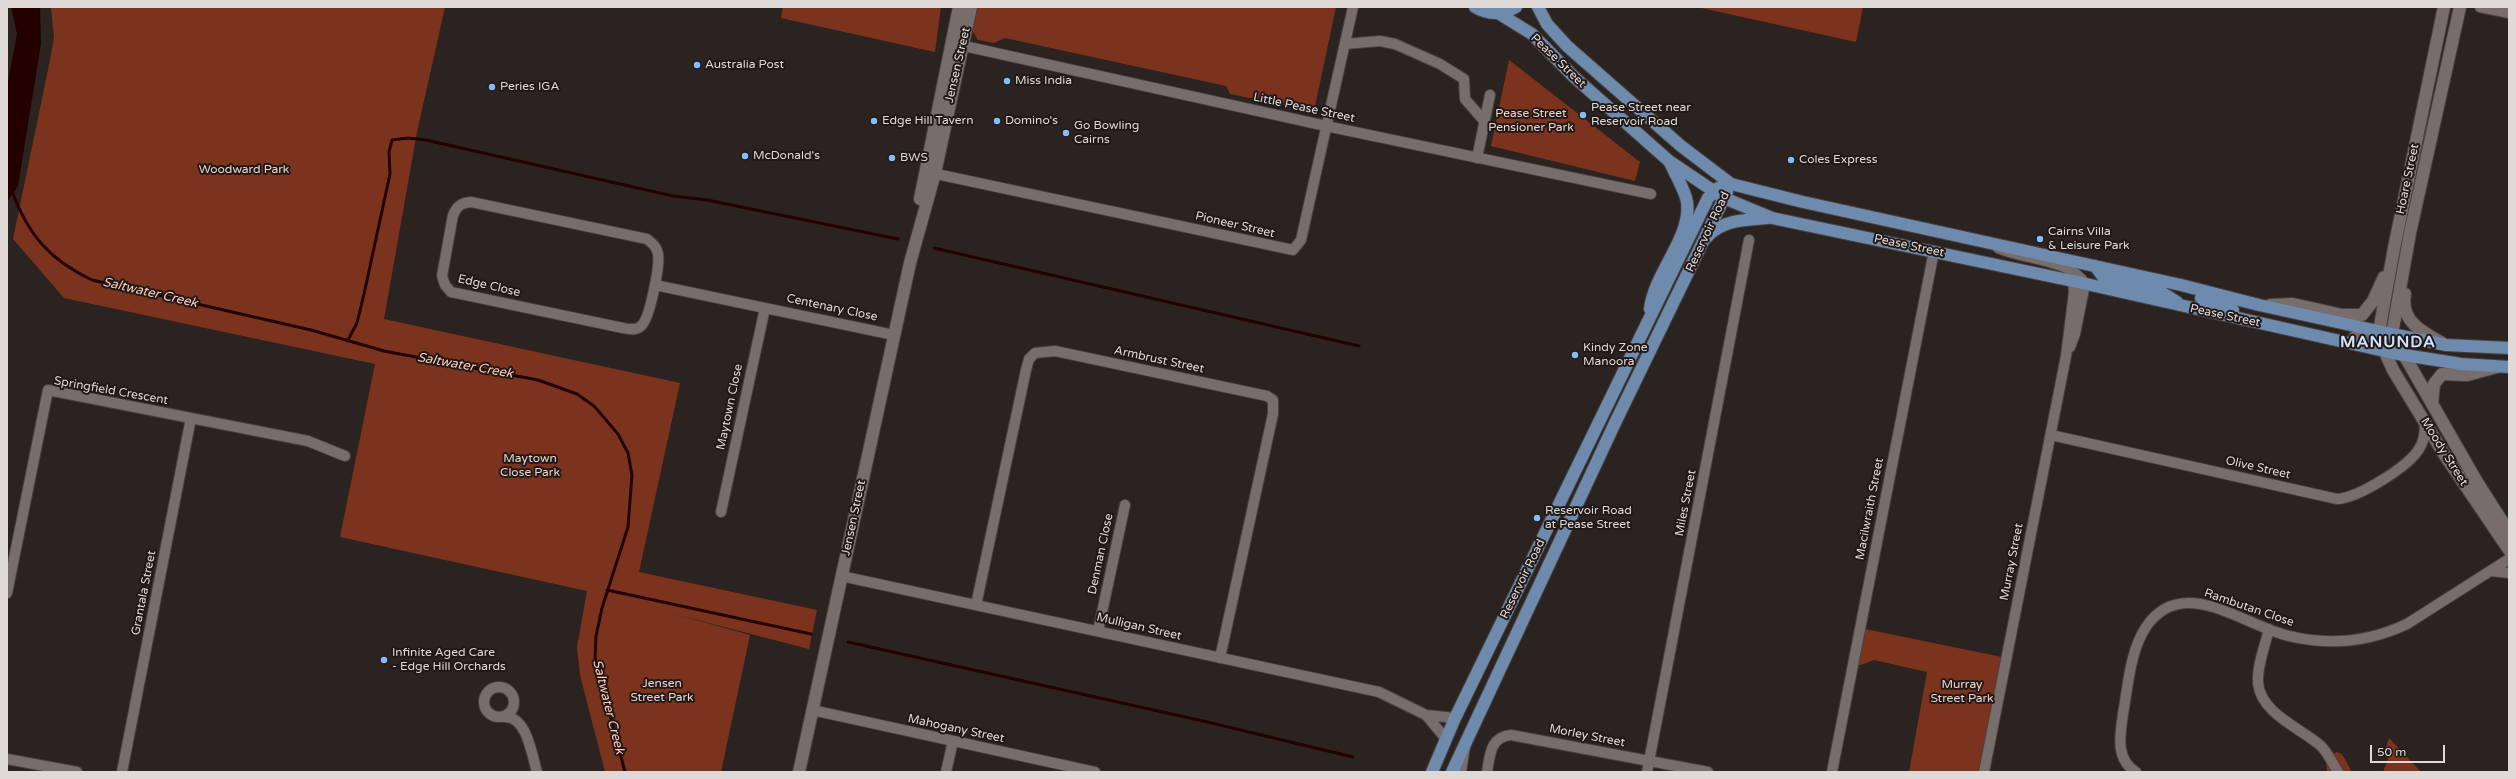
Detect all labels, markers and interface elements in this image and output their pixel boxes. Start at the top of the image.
street label: Jensen Street [942,26,974,104]
street label: Pease Street [1527,31,1589,91]
place label: Australia Post [705,58,784,72]
marker: Australia Post [692,60,702,70]
place label: Miss India [1015,74,1072,88]
marker: Miss India [1002,76,1012,86]
place label: Peries IGA [500,80,559,94]
marker: Peries IGA [487,82,497,92]
street label: Little Pease Street [1252,90,1356,126]
place label: Pease Street near Reservoir Road [1591,101,1691,129]
park label: Pease Street Pensioner Park [1488,107,1574,135]
marker: Pease Street near Reservoir Road [1578,110,1588,120]
place label: Edge Hill Tavern [882,114,974,128]
place label: Domino's [1005,114,1058,128]
marker: Edge Hill Tavern [869,116,879,126]
marker: Domino's [992,116,1002,126]
place label: Go Bowling Cairns [1074,119,1139,147]
marker: Go Bowling Cairns [1061,128,1071,138]
street label: Hoare Street [2394,143,2422,215]
place label: McDonald's [753,149,820,163]
marker: McDonald's [740,151,750,161]
place label: BWS [900,151,928,165]
marker: BWS [887,153,897,163]
place label: Coles Express [1799,153,1878,167]
marker: Coles Express [1786,155,1796,165]
park label: Woodward Park [199,163,289,177]
street label: Reservoir Road [1683,190,1733,274]
street label: Pioneer Street [1194,209,1276,241]
place label: Cairns Villa & Leisure Park [2048,225,2130,253]
street label: Pease Street [1873,232,1945,260]
marker: Cairns Villa & Leisure Park [2035,234,2045,244]
street label: Edge Close [456,272,522,300]
water label: Saltwater Creek [101,274,199,312]
street label: Centenary Close [785,291,879,325]
street label: Pease Street [2189,302,2261,330]
district label: MANUNDA [2340,333,2436,353]
place label: Kindy Zone Manoora [1583,341,1648,369]
street label: Armbrust Street [1113,343,1205,377]
water label: Saltwater Creek [416,350,514,382]
marker: Kindy Zone Manoora [1570,350,1580,360]
street label: Maytown Close [714,363,746,451]
street label: Springfield Crescent [53,374,169,408]
street label: Moody Street [2417,415,2471,489]
park label: Maytown Close Park [500,452,560,480]
street label: Olive Street [2224,454,2292,482]
street label: Macilwraith Street [1853,457,1887,561]
street label: Miles Street [1673,469,1699,537]
street label: Jensen Street [839,479,869,557]
place label: Reservoir Road at Pease Street [1545,504,1632,532]
street label: Denman Close [1085,512,1117,596]
marker: Reservoir Road at Pease Street [1532,513,1542,523]
street label: Murray Street [1997,522,2027,602]
street label: Reservoir Road [1497,537,1549,621]
street label: Grantala Street [129,549,159,637]
street label: Rambutan Close [2202,586,2296,630]
street label: Mulligan Street [1095,610,1183,644]
place label: Infinite Aged Care - Edge Hill Orchards [392,646,506,674]
marker: Infinite Aged Care - Edge Hill Orchards [379,655,389,665]
water label: Saltwater Creek [589,658,627,756]
park label: Jensen Street Park [630,677,694,705]
park label: Murray Street Park [1930,678,1994,706]
street label: Mahogany Street [906,712,1006,746]
street label: Morley Street [1548,722,1626,750]
scale bar [2372,737,2447,763]
text: 50 m [2377,745,2406,759]

